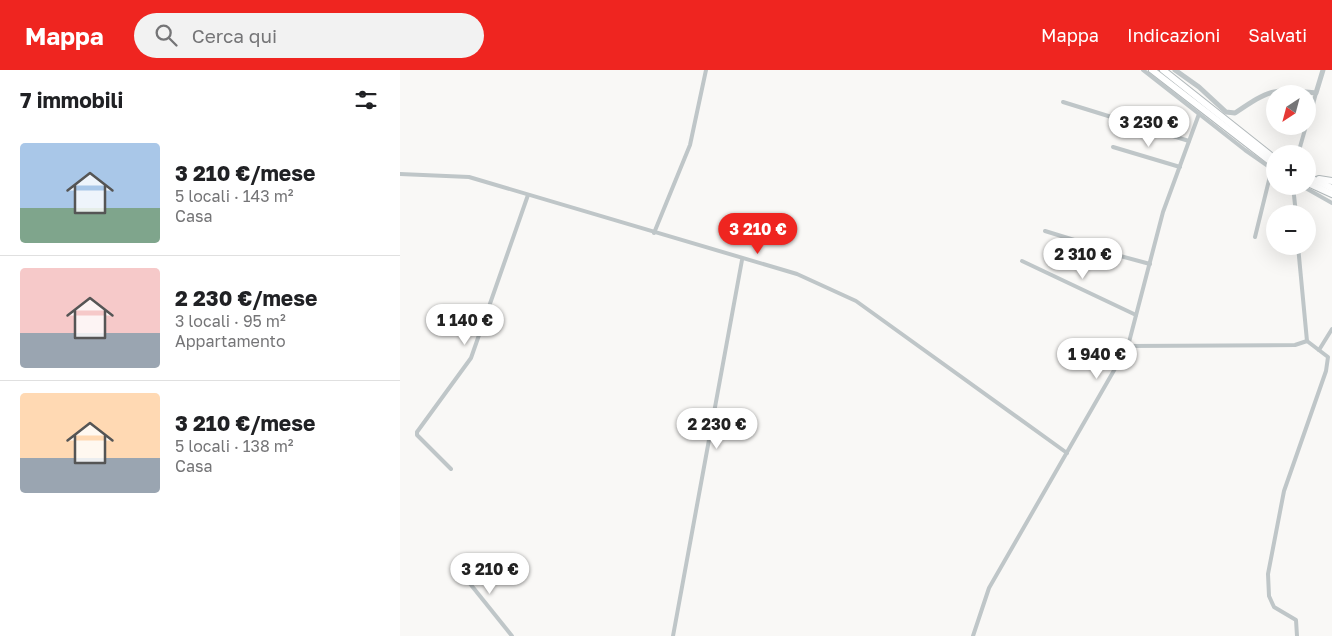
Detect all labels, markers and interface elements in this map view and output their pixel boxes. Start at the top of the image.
search box [134,13,484,58]
text: Mappa [25,21,104,50]
icon: search [152,21,180,49]
text: Cerca qui [192,24,277,47]
text: Mappa [1041,24,1099,46]
text: Indicazioni [1127,24,1220,46]
text: Salvati [1248,24,1307,46]
north arrow [1266,85,1316,135]
map controls [1266,85,1316,255]
icon: filters [352,86,380,114]
text: 7 immobili [20,87,123,113]
pin: 3 230 € [1103,106,1195,148]
text: 3 230 € [1120,112,1178,132]
button: + [1266,145,1316,195]
text: 3 210 €/mese [175,160,315,186]
icon: home [60,163,120,223]
text: 5 locali · 143 m² [175,186,294,206]
button: − [1266,205,1316,255]
text: Casa [175,206,212,226]
pin: 3 210 € [712,212,804,255]
text: 3 210 € [729,219,787,239]
pin: 2 310 € [1037,238,1129,280]
text: 2 310 € [1054,244,1112,264]
text: 2 230 €/mese [175,285,317,311]
icon: home [60,288,120,348]
pin: 1 140 € [419,304,511,346]
text: 1 140 € [437,310,493,330]
text: 3 locali · 95 m² [175,311,286,331]
text: Appartamento [175,331,286,351]
pin: 1 940 € [1051,338,1143,380]
text: 1 940 € [1068,344,1126,364]
pin: 2 230 € [671,408,763,450]
text: 3 210 €/mese [175,410,315,436]
icon: home [60,413,120,473]
text: 2 230 € [688,414,746,434]
text: 5 locali · 138 m² [175,436,294,456]
text: Casa [175,456,212,476]
pin: 3 210 € [444,552,536,595]
text: 3 210 € [461,559,519,579]

